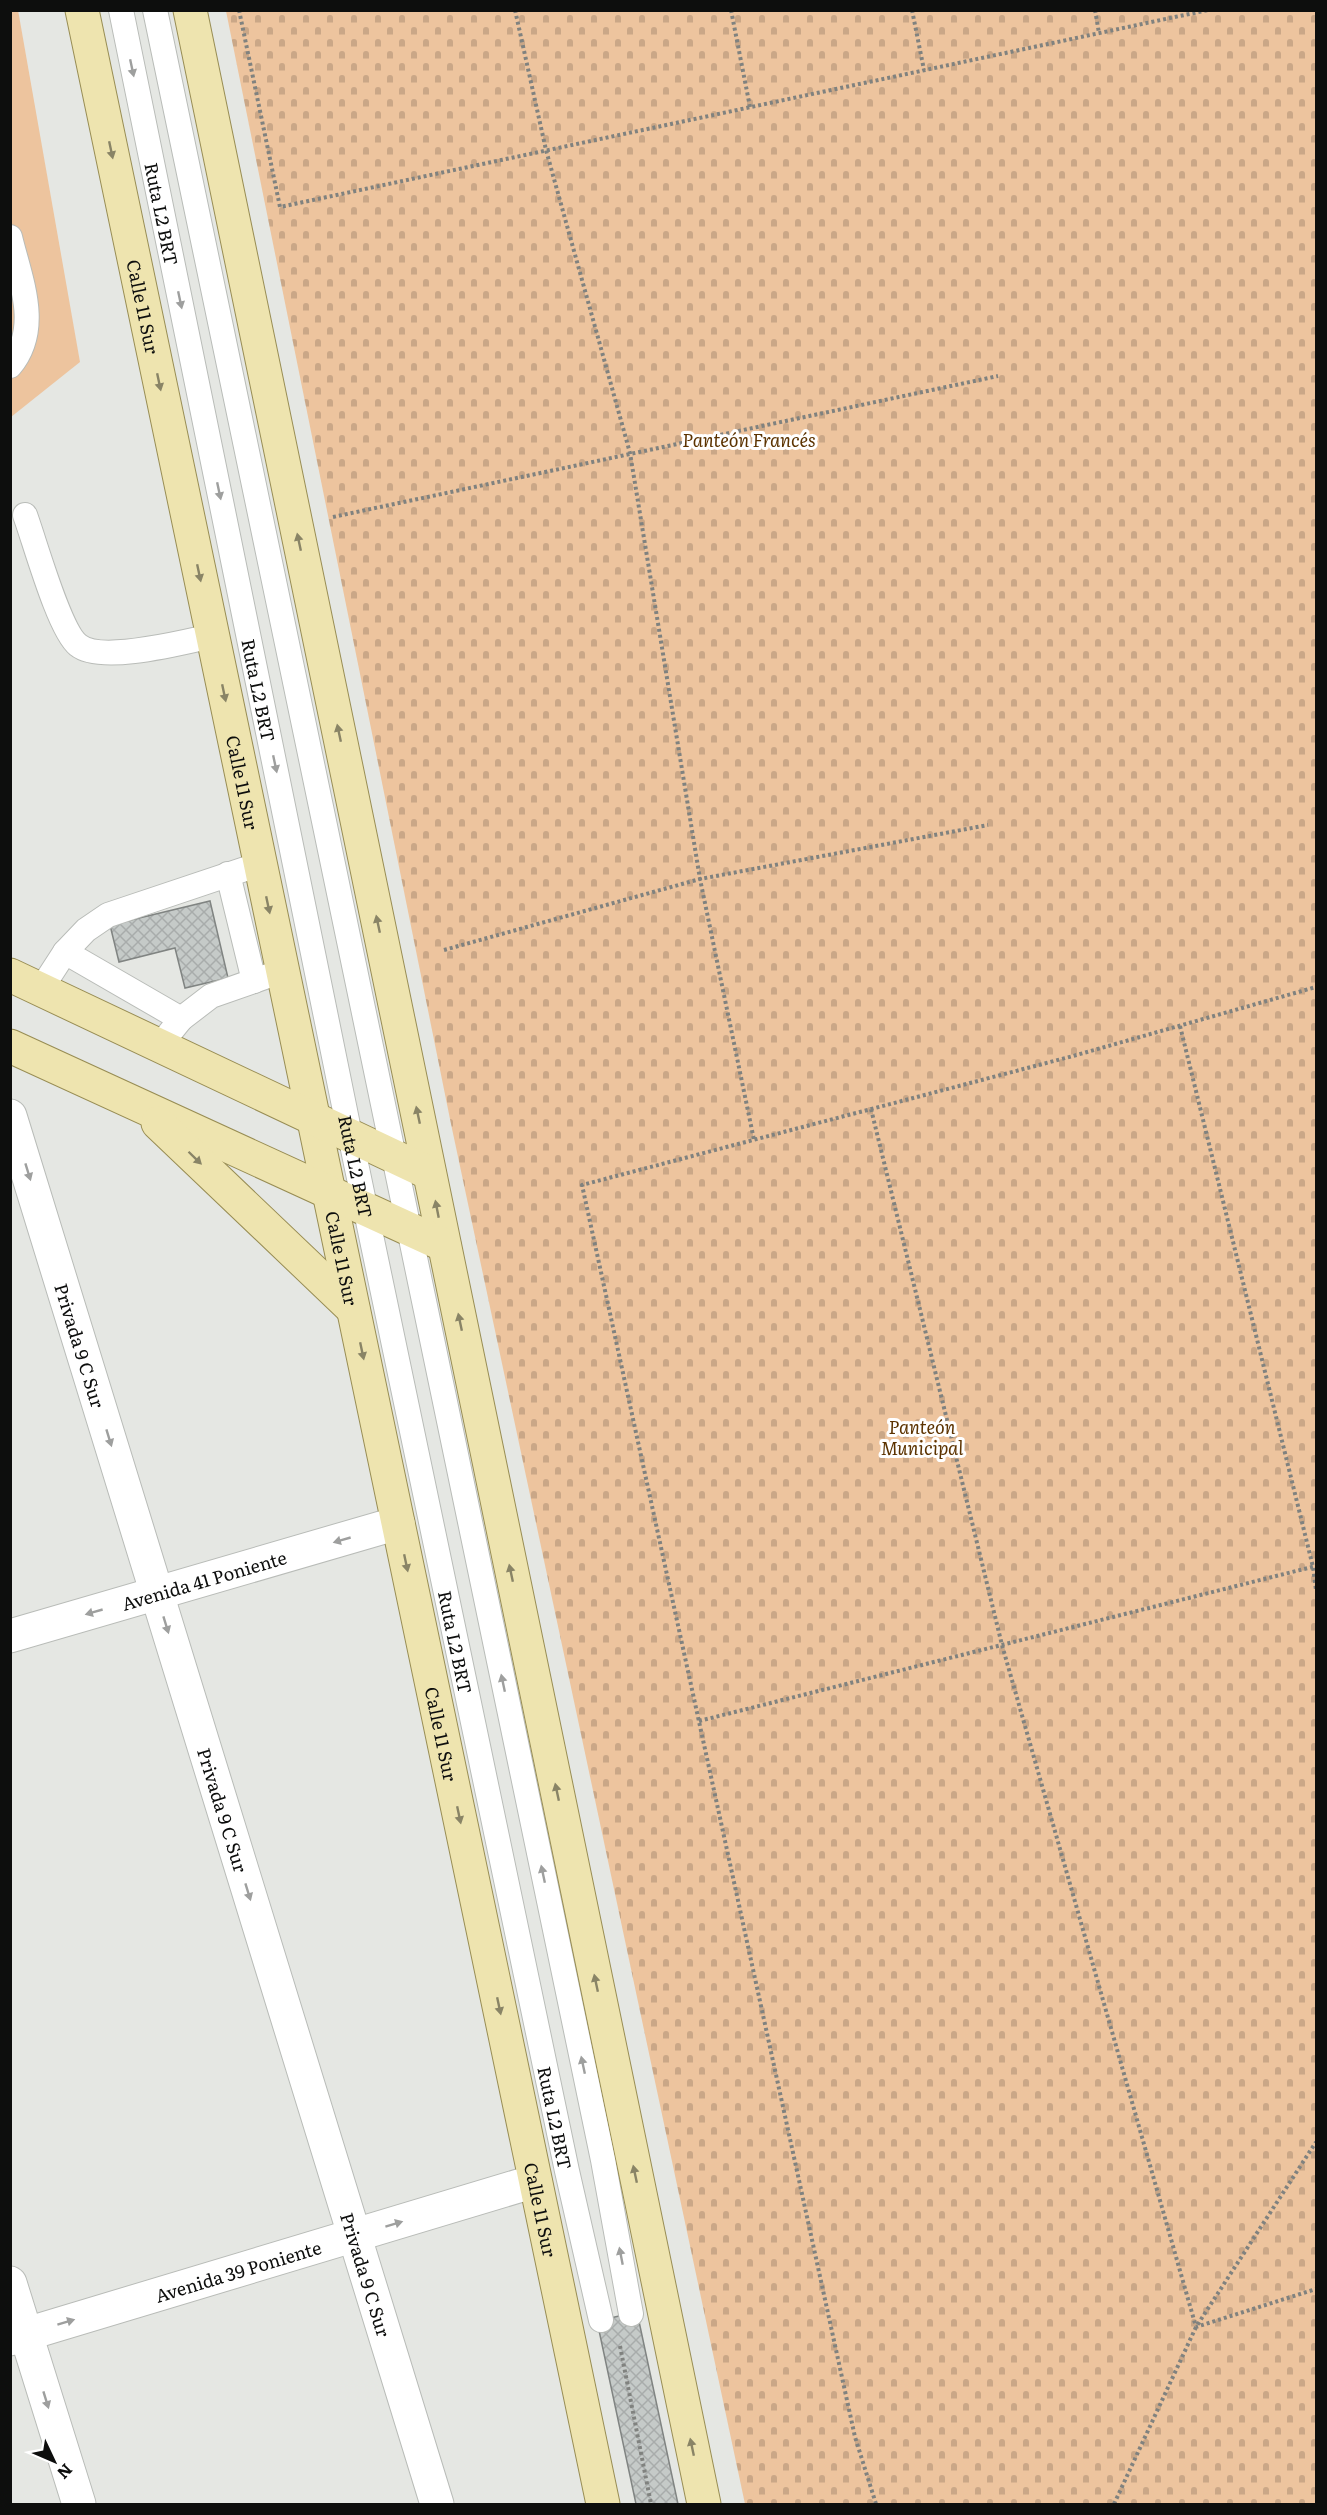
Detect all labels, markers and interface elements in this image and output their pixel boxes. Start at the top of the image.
one-way arrow [128,59,137,78]
one-way arrow [107,141,116,160]
street label: Ruta L2 BRT [139,160,186,268]
street label: Calle 11 Sur [121,257,167,357]
one-way arrow [176,291,185,310]
one-way arrow [155,373,164,392]
park label: Panteón Francés [682,426,816,453]
one-way arrow [215,482,224,501]
one-way arrow [294,533,303,552]
one-way arrow [195,564,204,583]
street label: Ruta L2 BRT [236,636,283,744]
one-way arrow [220,684,229,703]
one-way arrow [334,724,343,743]
street label: Calle 11 Sur [220,733,266,832]
one-way arrow [270,755,280,774]
one-way arrow [264,896,273,915]
one-way arrow [373,915,382,934]
one-way arrow [412,1106,422,1125]
street label: Ruta L2 BRT [333,1112,380,1220]
one-way arrow [187,1151,202,1164]
one-way arrow [24,1163,33,1181]
one-way arrow [432,1199,441,1218]
street label: Calle 11 Sur [320,1208,366,1308]
street label: Privada 9 C Sur [49,1280,113,1411]
one-way arrow [455,1313,464,1332]
one-way arrow [358,1342,367,1361]
park label: Panteón Municipal [881,1413,964,1461]
one-way arrow [105,1429,114,1447]
one-way arrow [333,1536,351,1545]
street label: Avenida 41 Poniente [118,1543,290,1616]
one-way arrow [402,1554,411,1573]
one-way arrow [506,1564,516,1582]
street label: Ruta L2 BRT [432,1588,480,1696]
one-way arrow [85,1608,103,1617]
one-way arrow [162,1616,171,1634]
one-way arrow [498,1673,507,1692]
street label: Calle 11 Sur [419,1684,465,1784]
street label: Privada 9 C Sur [192,1744,255,1876]
one-way arrow [552,1782,561,1801]
one-way arrow [455,1806,464,1825]
one-way arrow [538,1864,547,1883]
one-way arrow [244,1883,253,1901]
one-way arrow [591,1973,600,1992]
one-way arrow [495,1997,504,2016]
one-way arrow [578,2055,587,2074]
street label: Ruta L2 BRT [532,2064,580,2172]
street label: Calle 11 Sur [518,2160,565,2260]
one-way arrow [630,2165,640,2183]
street label: Privada 9 C Sur [335,2209,398,2340]
one-way arrow [385,2219,403,2228]
street label: Avenida 39 Poniente [152,2233,324,2308]
one-way arrow [616,2246,625,2265]
one-way arrow [58,2317,76,2326]
one-way arrow [42,2391,51,2409]
north arrow [24,2431,84,2491]
one-way arrow [687,2437,696,2456]
text: N [52,2459,79,2485]

